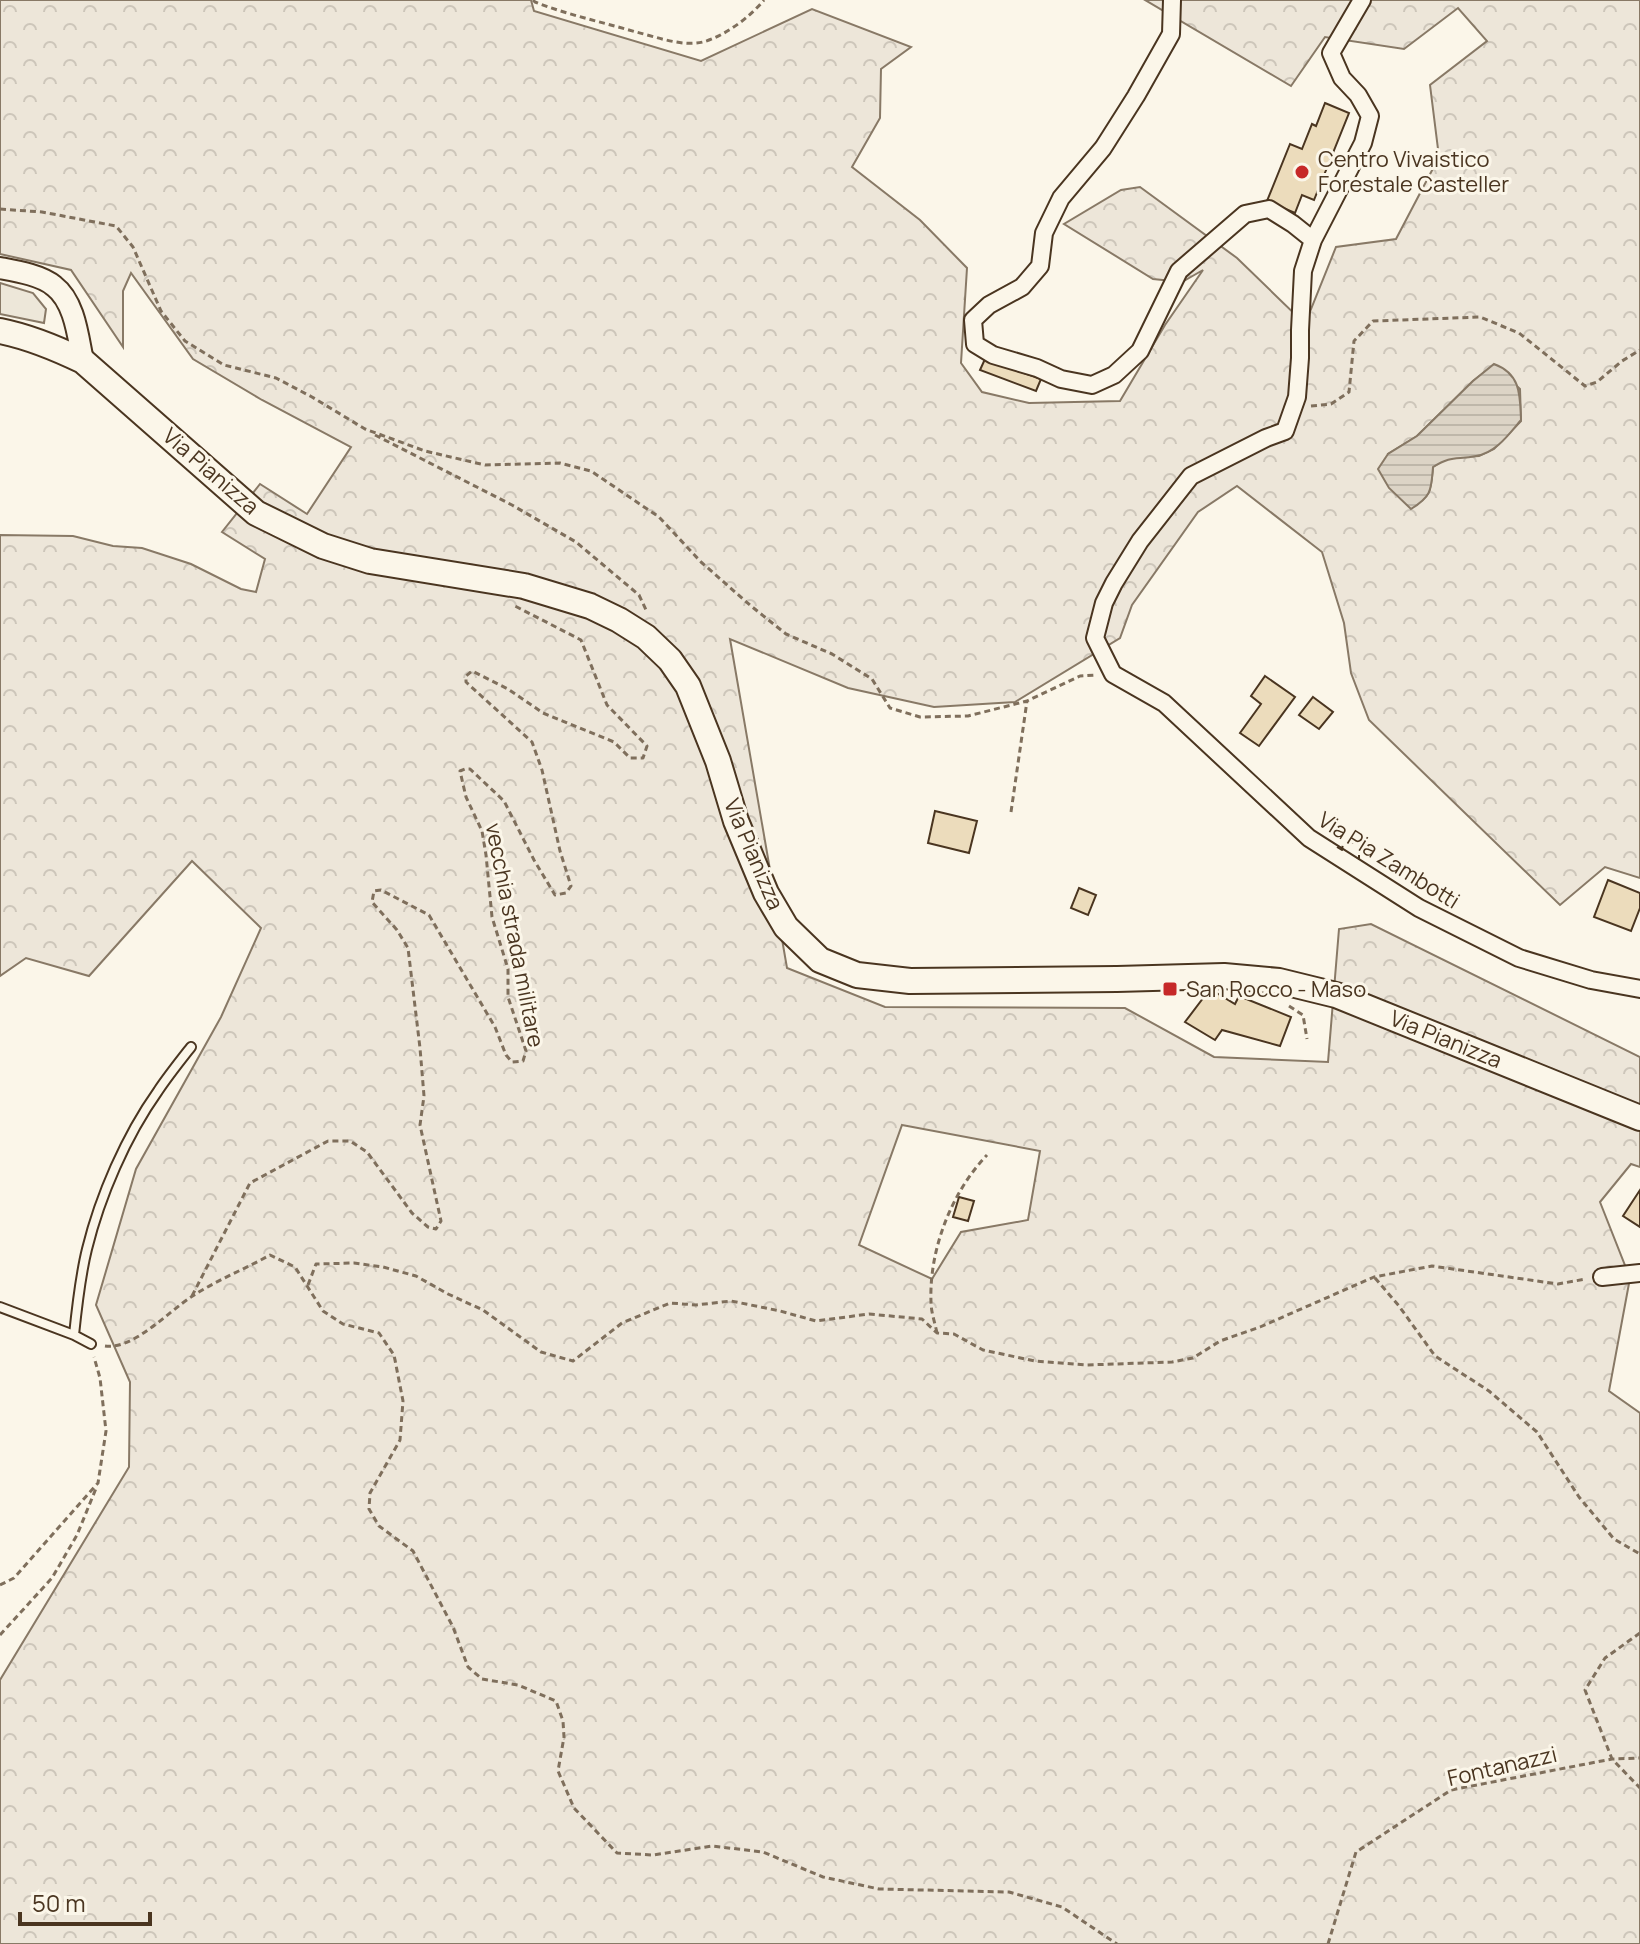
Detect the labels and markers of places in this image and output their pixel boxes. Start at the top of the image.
place label: Centro Vivaistico Forestale Casteller [1318,144,1509,199]
marker: Centro Vivaistico Forestale Casteller [1293,163,1311,181]
place label: San Rocco - Maso [1186,974,1366,1004]
marker: San Rocco - Maso [1161,980,1179,998]

